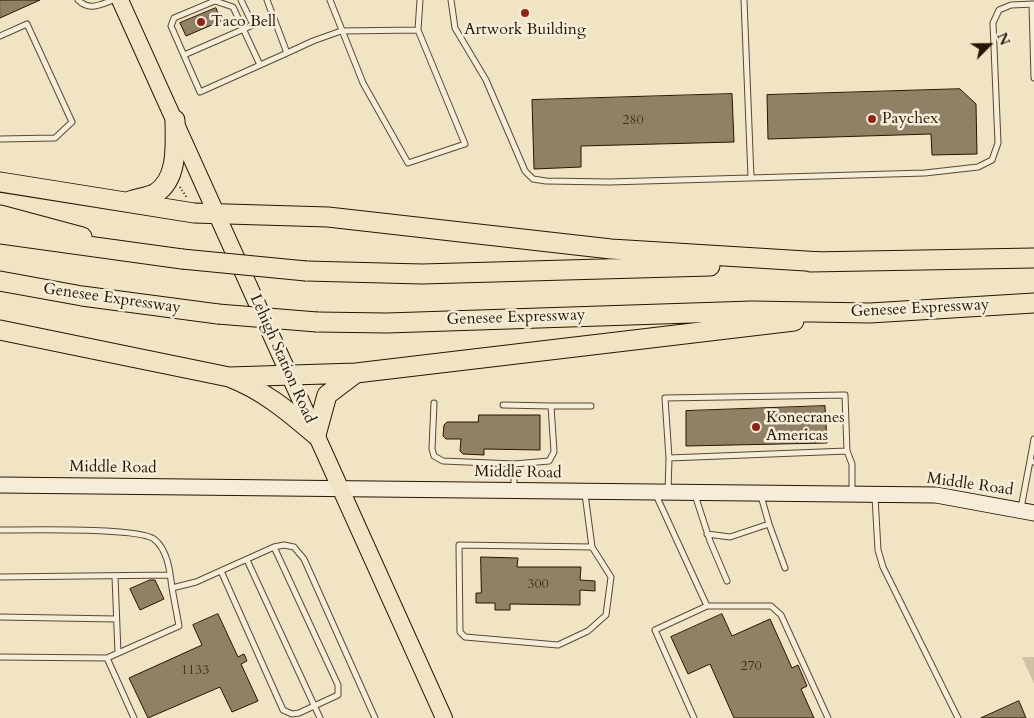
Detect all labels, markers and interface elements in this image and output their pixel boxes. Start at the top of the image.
marker: Artwork Building [519,7,531,19]
place label: Taco Bell [211,12,276,32]
marker: Taco Bell [195,16,207,28]
place label: Artwork Building [464,20,586,40]
north arrow [964,20,1014,70]
text: N [992,30,1014,48]
place label: Paychex [882,109,938,129]
house number: 280 [622,113,644,129]
marker: Paychex [866,113,878,125]
street label: Genesee Expressway [42,280,182,318]
street label: Lehigh Station Road [245,292,319,426]
street label: Genesee Expressway [850,296,990,322]
street label: Genesee Expressway [446,306,586,330]
place label: Konecranes Americas [766,408,845,446]
marker: Konecranes Americas [750,421,762,433]
street label: Middle Road [69,458,157,478]
street label: Middle Road [474,463,562,483]
street label: Middle Road [925,469,1015,501]
house number: 300 [527,577,549,593]
house number: 270 [740,659,762,675]
house number: 1133 [181,663,209,679]

